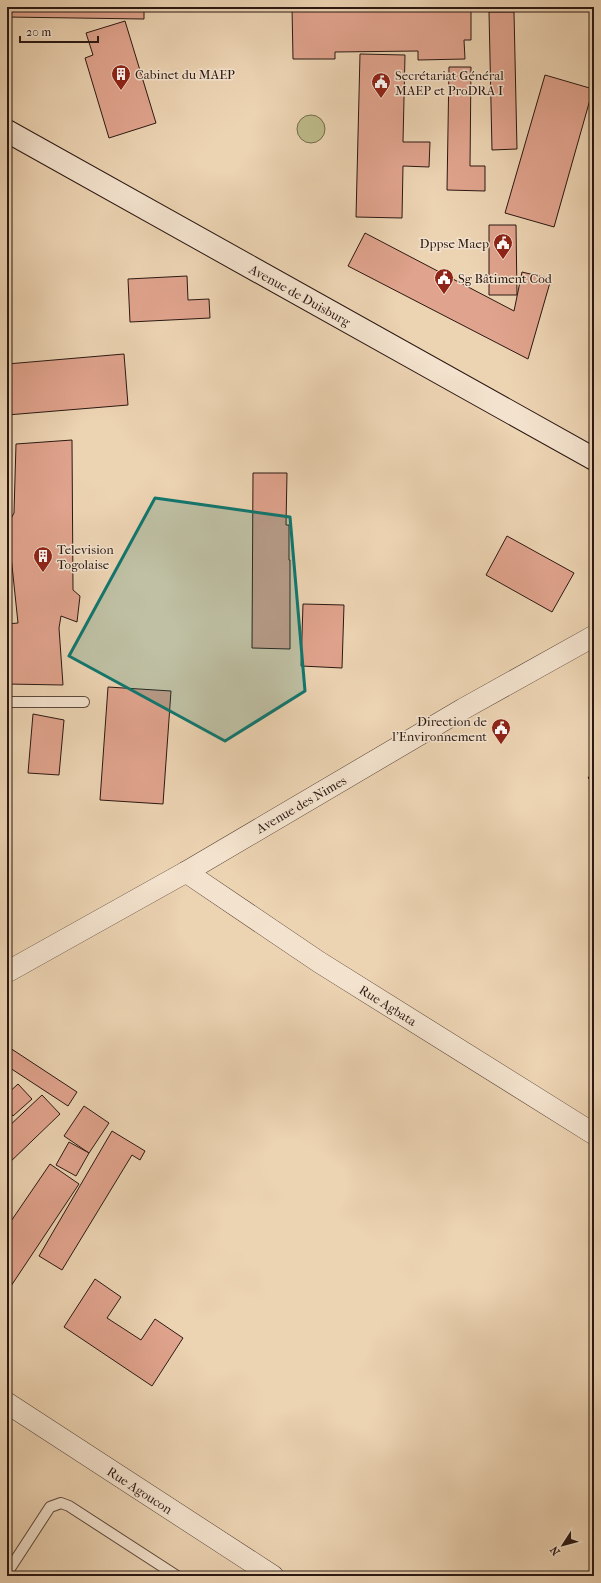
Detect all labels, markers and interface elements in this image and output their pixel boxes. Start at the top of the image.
scale bar [20,18,98,44]
text: 20 m [26,25,51,39]
building icon: Cabinet du MAEP [110,63,132,91]
place label: Cabinet du MAEP [135,67,235,82]
place label: Secrétariat Général MAEP et ProDRA I [395,68,504,98]
public building icon: Secrétariat Général MAEP et ProDRA I [370,71,392,99]
public building icon: Dppse Maep [492,232,514,260]
place label: Dppse Maep [419,236,489,251]
street label: Avenue de Duisburg [246,261,354,330]
public building icon: Sg Bâtiment Cod [433,267,455,295]
place label: Sg Bâtiment Cod [458,271,553,286]
place label: Television Togolaise [57,542,114,572]
building icon: Television Togolaise [32,545,54,573]
place label: Direction de l'Environnement [391,714,488,744]
public building icon: Direction de l'Environnement [490,717,512,745]
street label: Avenue des Nimes [253,772,349,837]
street label: Rue Agbata [356,982,420,1029]
street label: Rue Agoucon [104,1464,175,1517]
north arrow [543,1525,583,1565]
text: N [547,1543,563,1558]

